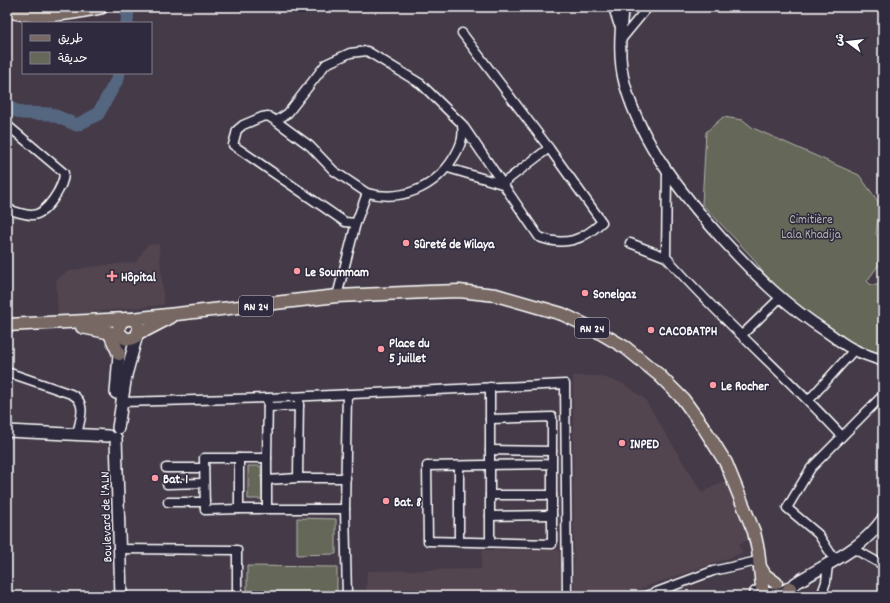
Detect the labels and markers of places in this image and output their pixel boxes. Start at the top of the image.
place label: Sûreté de Wilaya [414,236,495,255]
marker: Sûreté de Wilaya [401,238,411,248]
place label: Le Soummam [305,264,369,283]
marker: Le Soummam [292,266,302,276]
place label: Hôpital [121,269,157,288]
marker: Hôpital [106,270,118,282]
place label: Sonelgaz [593,286,637,305]
marker: Sonelgaz [580,288,590,298]
place label: CACOBATPH [659,323,718,342]
marker: CACOBATPH [646,325,656,335]
place label: Place du 5 juillet [389,335,430,369]
marker: Place du 5 juillet [376,344,386,354]
place label: Le Rocher [721,378,770,397]
marker: Le Rocher [708,380,718,390]
place label: INPED [630,436,659,455]
marker: INPED [617,438,627,448]
place label: Bat. 1 [163,471,188,490]
marker: Bat. 1 [150,473,160,483]
place label: Bat. 8 [394,494,421,513]
marker: Bat. 8 [381,496,391,506]

